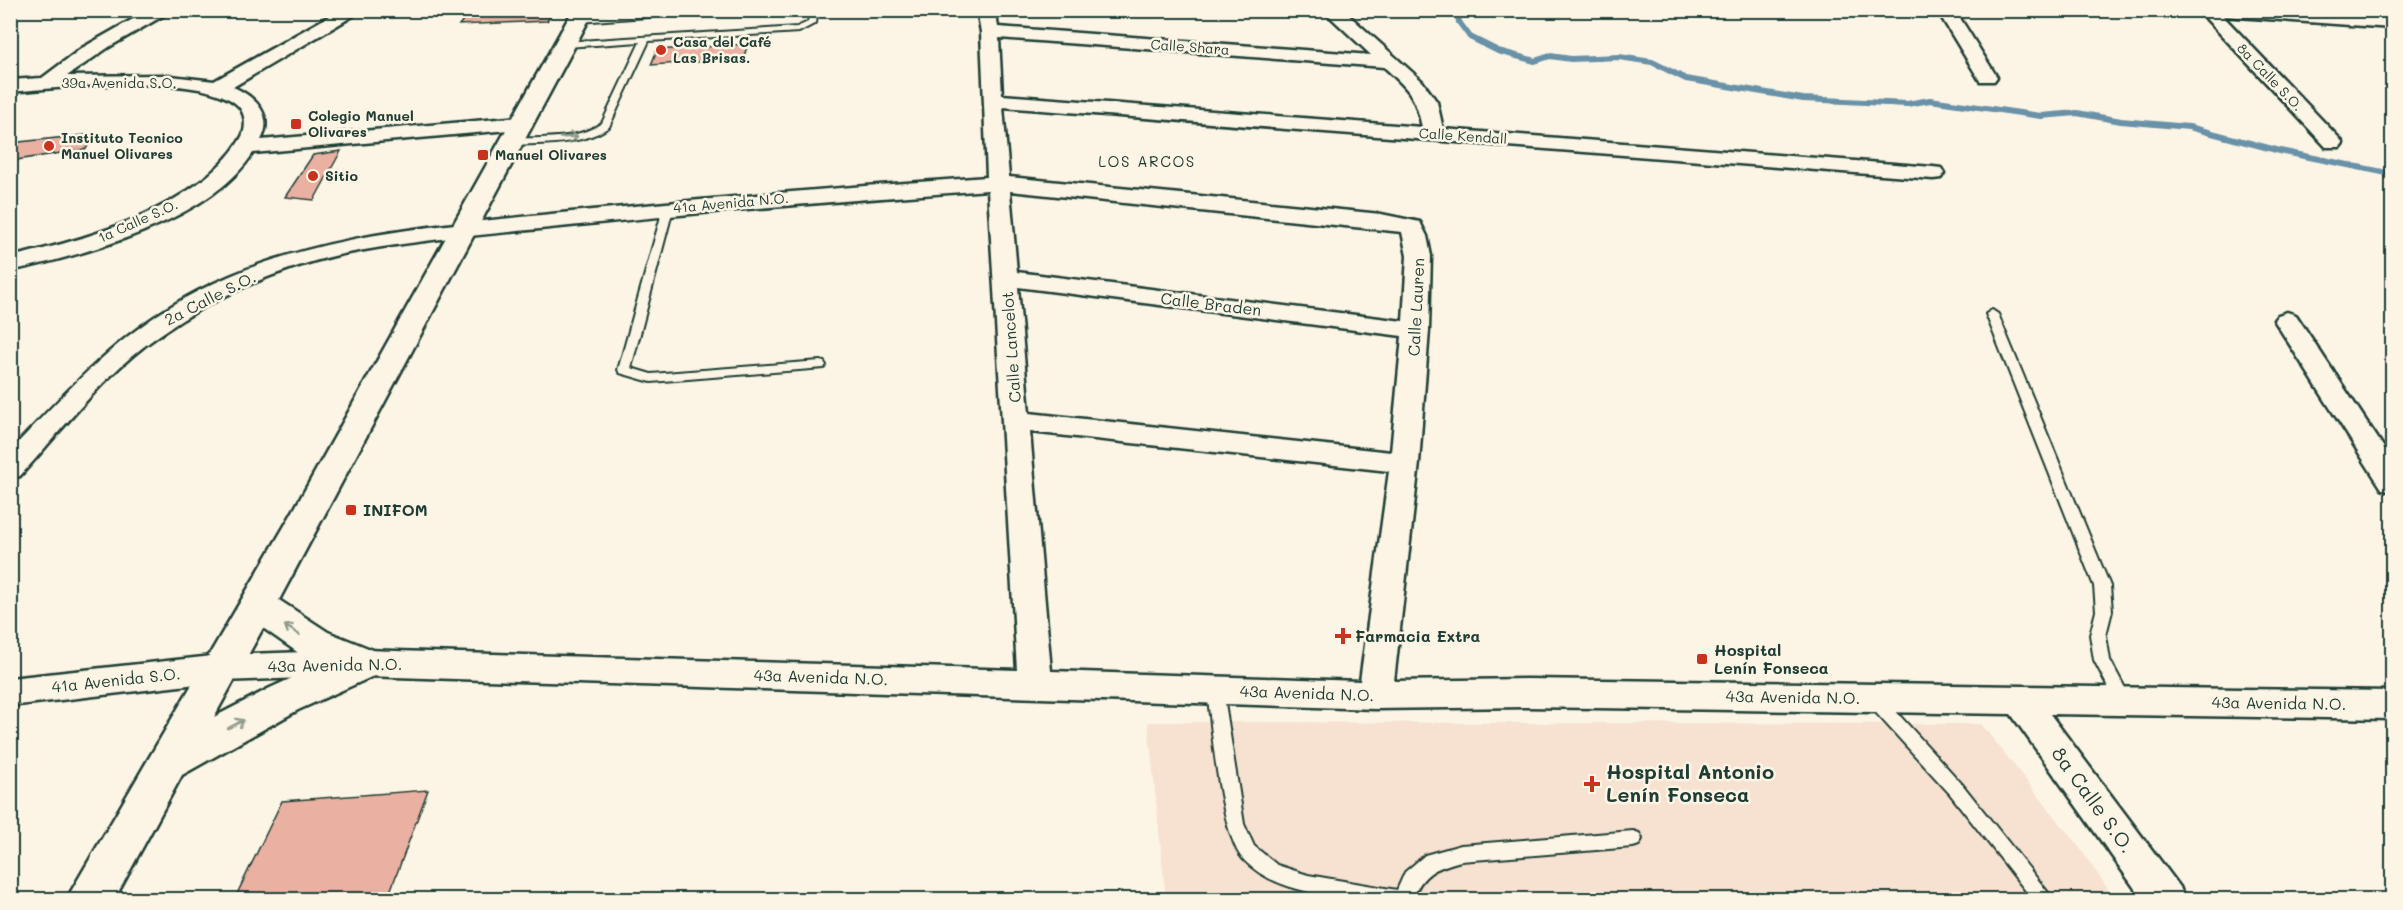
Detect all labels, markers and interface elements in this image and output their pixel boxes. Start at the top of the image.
place label: Casa del Café Las Brisas. [673,32,771,67]
street label: Calle Shara [1150,34,1230,59]
street label: 8a Calle S.O. [2233,38,2308,115]
marker: Casa del Café Las Brisas. [654,43,668,57]
street label: 39a Avenida S.O. [61,73,177,92]
place label: Colegio Manuel Olivares [308,106,414,141]
marker: Colegio Manuel Olivares [289,117,303,131]
street label: Calle Kendall [1418,123,1508,148]
place label: Instituto Tecnico Manuel Olivares [61,128,183,163]
one-way arrow [559,131,579,142]
marker: Instituto Tecnico Manuel Olivares [42,139,56,153]
place label: Manuel Olivares [495,145,607,164]
marker: Manuel Olivares [476,148,490,162]
district label: LOS ARCOS [1098,151,1196,171]
place label: Sitio [325,166,358,185]
marker: Sitio [306,169,320,183]
street label: 41a Avenida N.O. [672,188,790,217]
street label: 1a Calle S.O. [95,194,181,247]
street label: Calle Lauren [1402,257,1429,357]
street label: 2a Calle S.O. [161,266,259,330]
street label: Calle Braden [1160,287,1263,320]
street label: Calle Lancelot [996,291,1025,403]
place label: INIFOM [363,499,428,520]
marker: INIFOM [344,503,358,517]
one-way arrow [284,623,301,636]
place label: Farmacia Extra [1355,625,1481,646]
marker: Farmacia Extra [1336,629,1350,643]
place label: Hospital Lenín Fonseca [1714,639,1829,678]
marker: Hospital Lenín Fonseca [1695,652,1709,666]
street label: 43a Avenida N.O. [267,653,402,676]
street label: 41a Avenida S.O. [50,662,182,697]
street label: 43a Avenida N.O. [753,664,889,689]
street label: 43a Avenida N.O. [1239,680,1375,705]
street label: 43a Avenida N.O. [1726,685,1861,708]
street label: 43a Avenida N.O. [2212,691,2347,714]
one-way arrow [227,718,244,730]
street label: 8a Calle S.O. [2046,741,2141,858]
place label: Hospital Antonio Lenín Fonseca [1606,758,1774,807]
marker: Hospital Antonio Lenín Fonseca [1583,775,1601,793]

